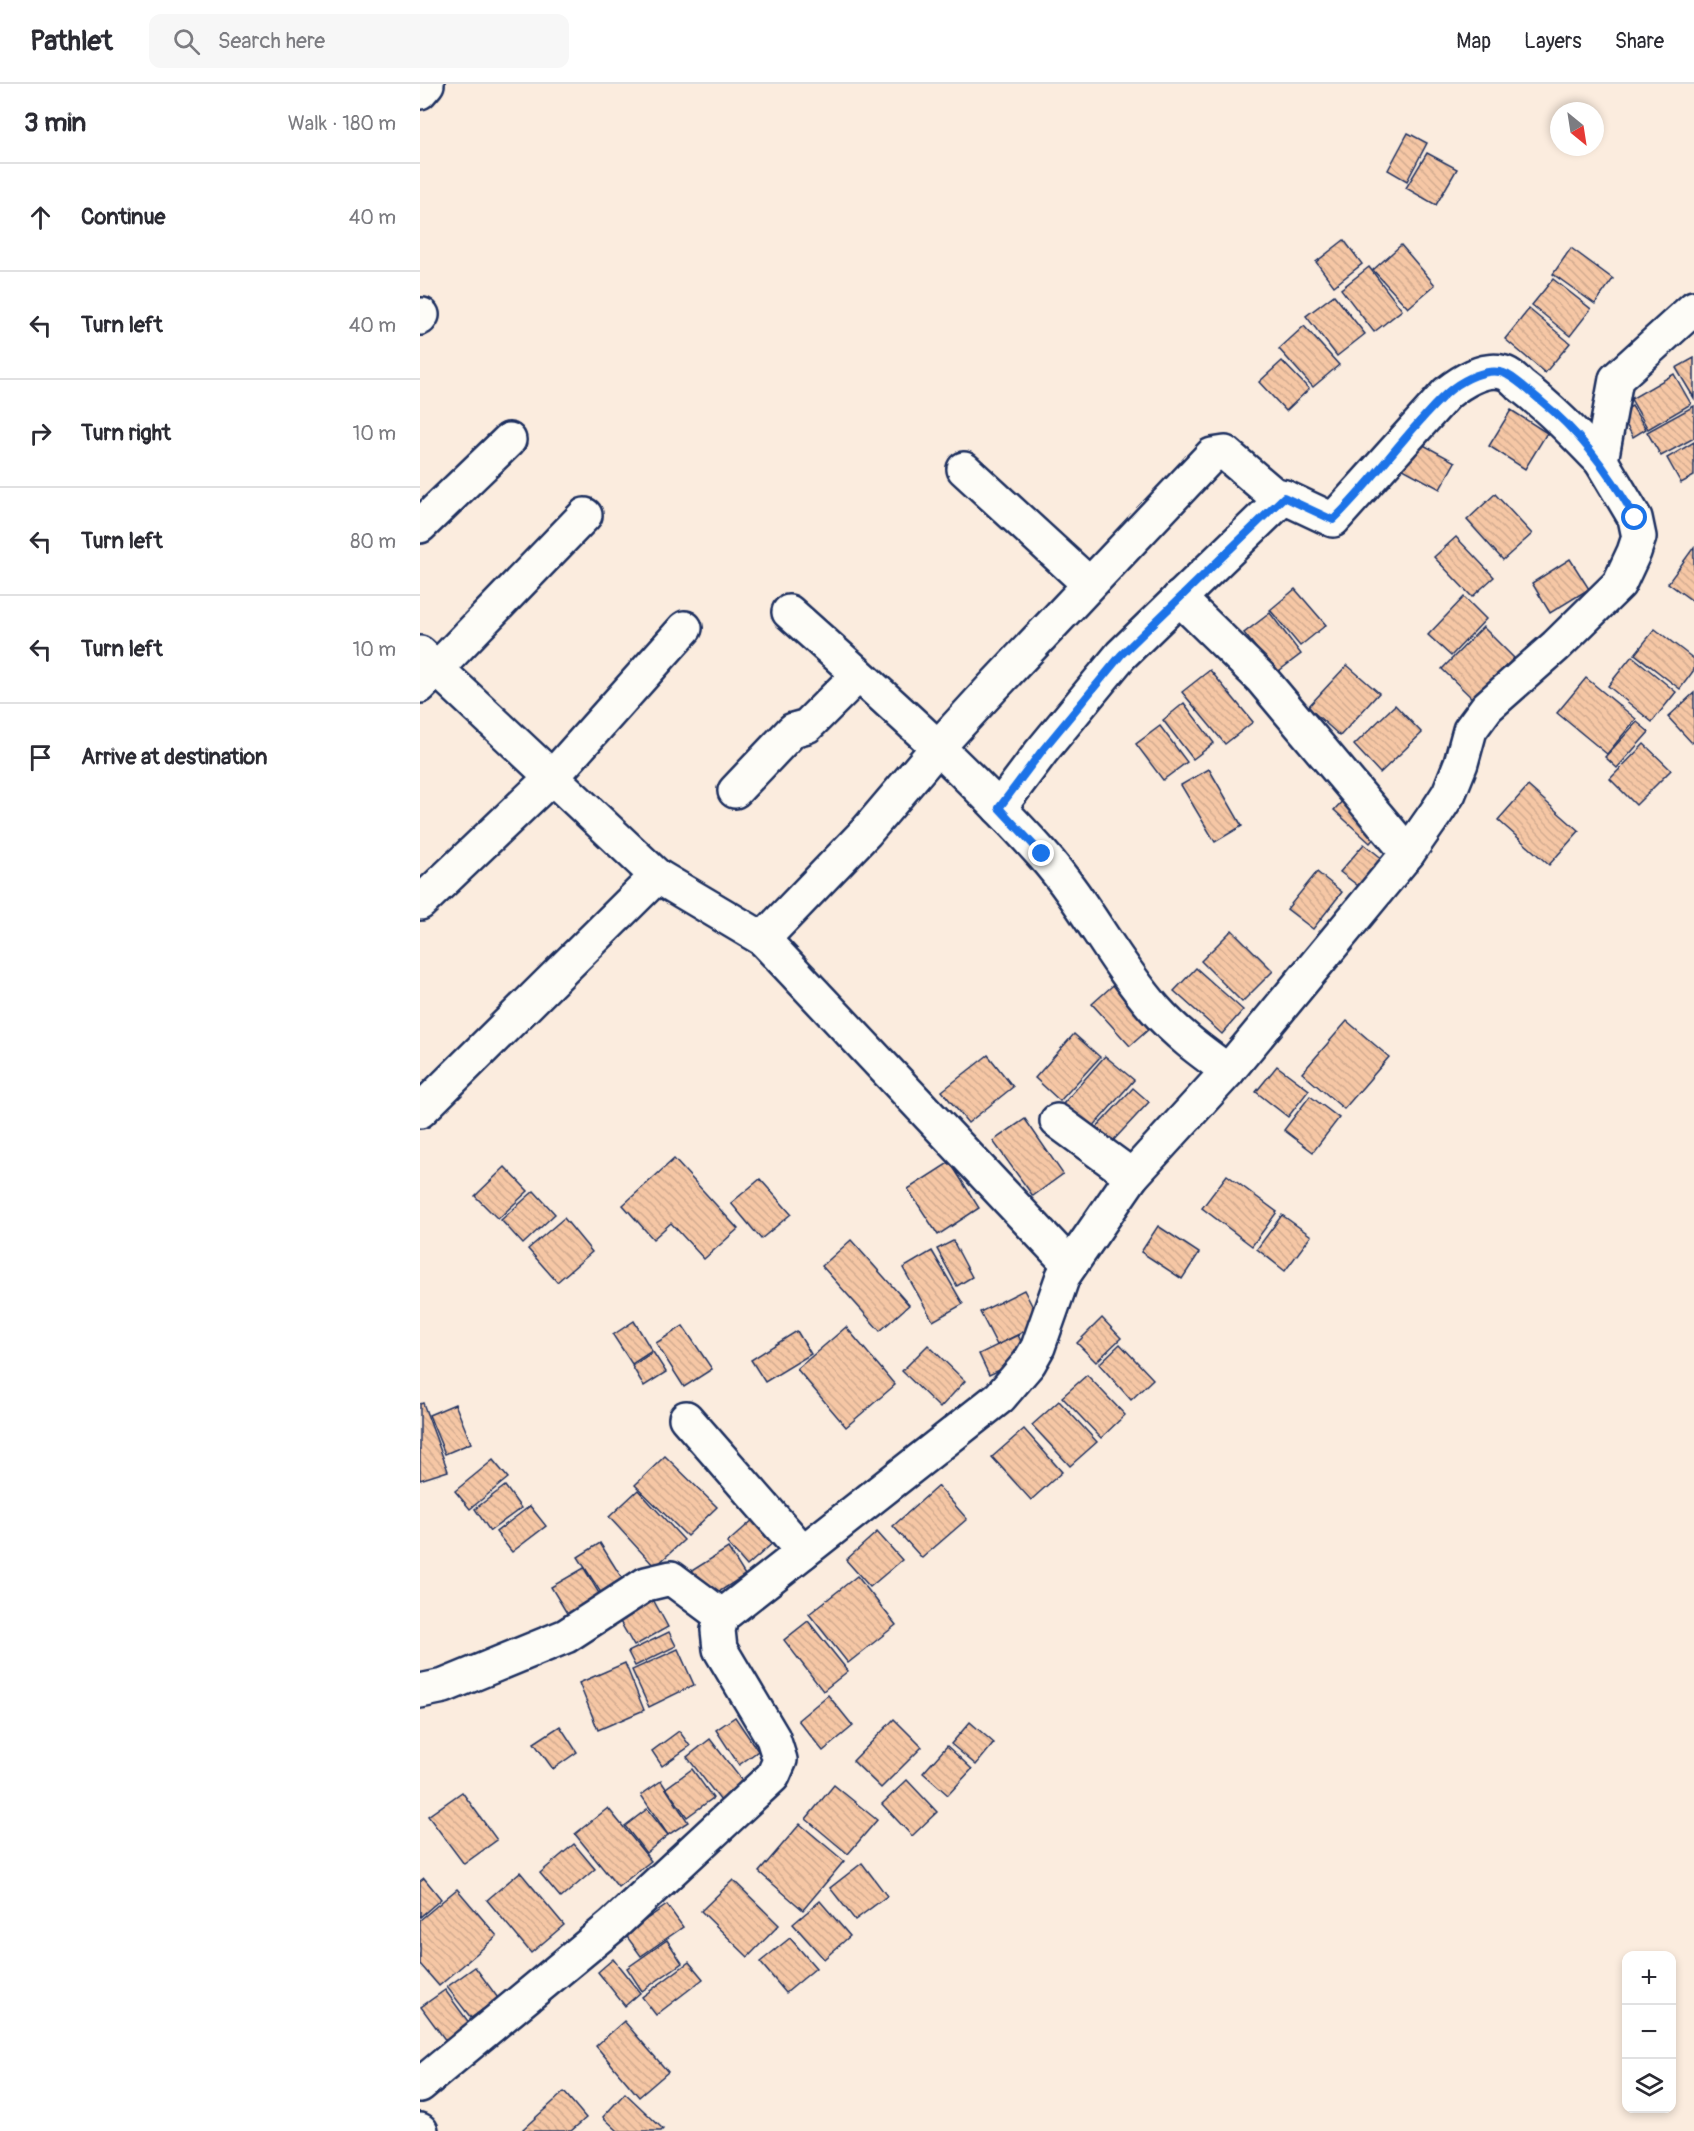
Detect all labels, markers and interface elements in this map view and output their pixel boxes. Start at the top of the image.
search box [149,14,569,68]
text: Pathlet [30,24,113,59]
icon: search [170,25,203,58]
text: Search here [218,27,325,55]
text: Map [1456,28,1491,55]
text: Layers [1524,28,1582,55]
text: Share [1615,28,1664,55]
north arrow [1550,102,1604,156]
text: 3 min [24,107,86,139]
text: Walk · 180 m [288,111,396,136]
icon: ahead [24,201,57,234]
text: Continue [81,203,165,231]
text: 40 m [349,205,396,230]
icon: left [24,309,57,342]
text: Turn left [81,311,163,339]
text: 40 m [349,313,396,338]
icon: right [24,417,57,450]
text: Turn right [81,419,171,447]
text: 10 m [352,421,396,446]
route start [1621,504,1647,530]
icon: left [24,525,57,558]
text: Turn left [81,527,163,555]
text: 80 m [350,529,396,554]
icon: left [24,633,57,666]
text: Turn left [81,635,163,663]
text: 10 m [352,637,396,662]
icon: arrive [24,741,57,774]
text: Arrive at destination [81,743,267,771]
route end [1028,840,1054,866]
map controls [1622,1951,1676,2113]
button: + [1622,1951,1676,2005]
button: − [1622,2005,1676,2059]
button: layers [1622,2059,1676,2113]

